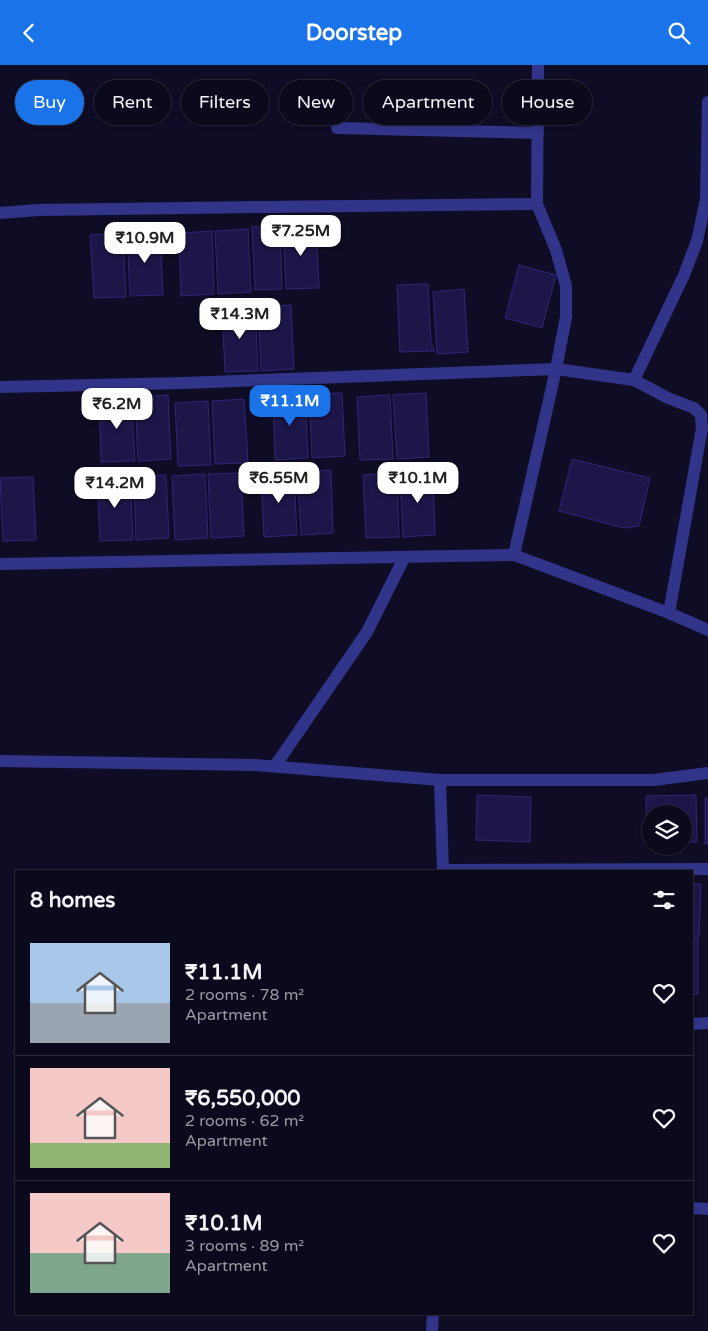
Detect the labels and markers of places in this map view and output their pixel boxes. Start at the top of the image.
pin: ₹7.25M [260,215,342,257]
pin: ₹10.9M [104,221,186,264]
pin: ₹14.3M [199,297,281,340]
pin: ₹11.1M [249,385,331,427]
pin: ₹6.2M [82,387,152,430]
pin: ₹6.55M [238,461,320,504]
pin: ₹10.1M [377,461,459,504]
pin: ₹14.2M [74,467,156,509]

